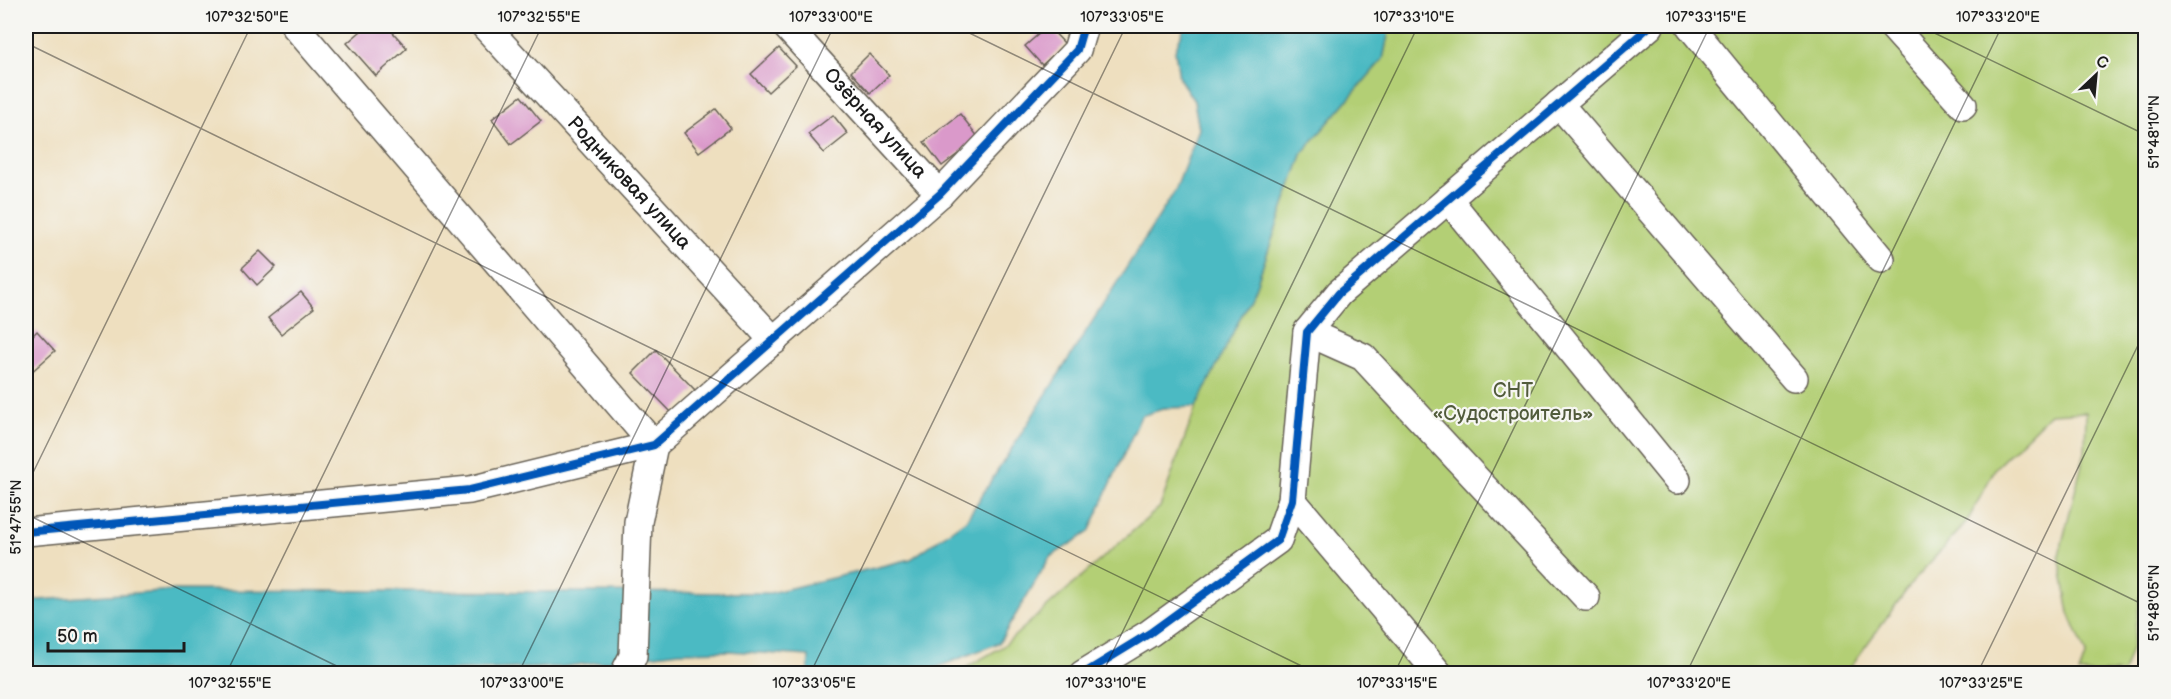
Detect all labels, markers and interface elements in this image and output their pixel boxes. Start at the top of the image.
text: 107°32'50"E [205,8,289,27]
text: 107°32'55"E [497,8,581,27]
text: 107°33'00"E [789,8,873,27]
text: 107°33'05"E [1080,8,1164,27]
text: 107°33'10"E [1374,8,1455,27]
text: 107°33'15"E [1666,8,1746,27]
text: 107°33'20"E [1956,8,2040,27]
north arrow [2066,45,2126,105]
text: С [2093,52,2111,74]
street label: Озёрная улица [819,63,932,184]
text: 51°48'10"N [2145,95,2164,169]
street label: Родниковая улица [562,111,696,255]
park label: СНТ «Судостроитель» [1433,379,1593,426]
text: 51°47'55"N [7,479,26,555]
text: 51°48'05"N [2145,565,2164,641]
scale bar [48,615,184,653]
text: 50 m [57,626,98,647]
text: 107°32'55"E [188,674,272,693]
text: 107°33'00"E [480,674,564,693]
text: 107°33'05"E [772,674,856,693]
text: 107°33'10"E [1066,674,1147,693]
text: 107°33'15"E [1357,674,1437,693]
text: 107°33'20"E [1647,674,1731,693]
text: 107°33'25"E [1939,674,2023,693]

